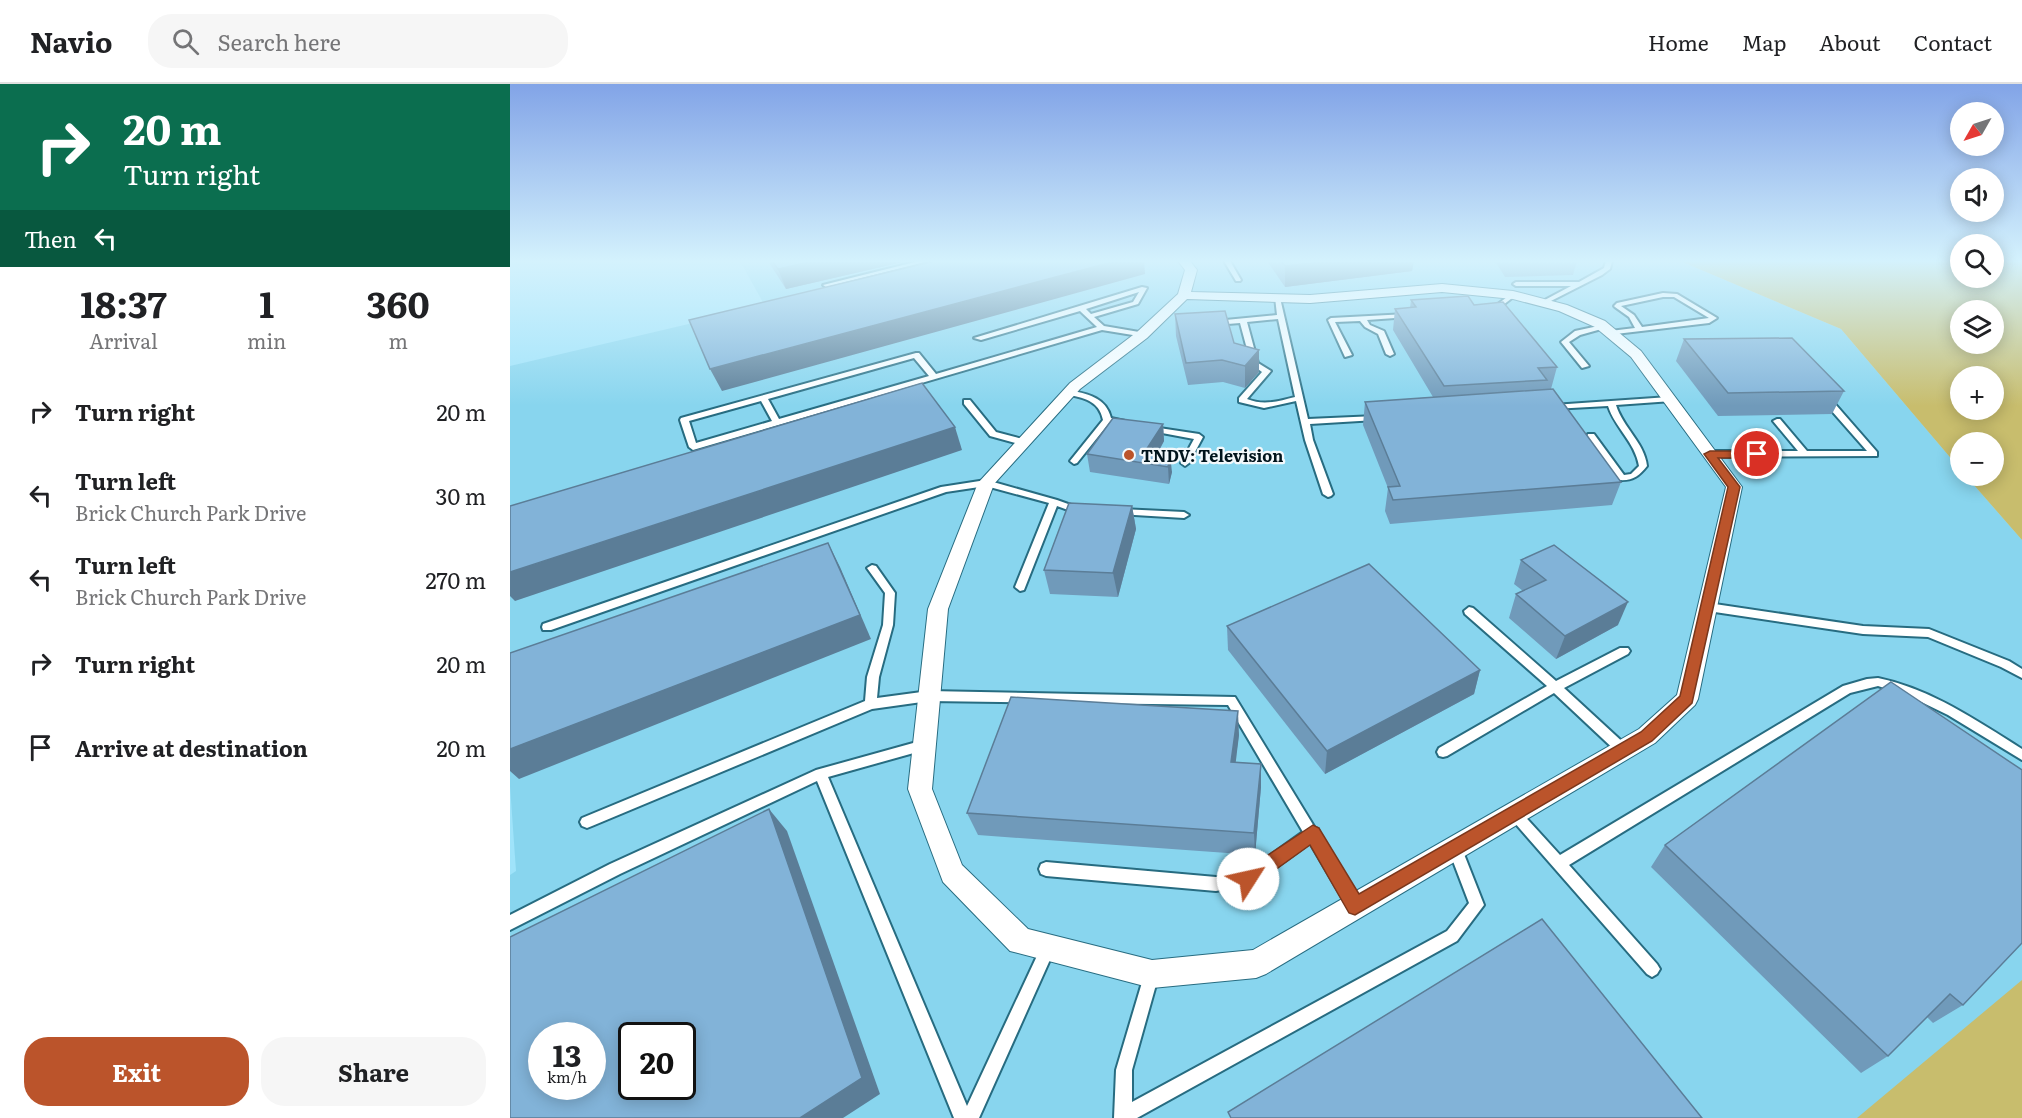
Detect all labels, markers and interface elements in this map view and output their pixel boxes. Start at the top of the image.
search box [148,14,568,68]
text: Navio [30,20,112,62]
icon: search [169,25,202,58]
text: Search here [217,25,341,58]
text: Home [1648,26,1709,57]
text: Map [1742,26,1786,57]
text: About [1819,26,1881,57]
text: Contact [1914,26,1992,57]
text: 20 m [123,96,222,158]
north arrow [1950,102,2004,156]
map controls [1950,102,2004,486]
icon: right [24,108,102,186]
text: Turn right [123,153,260,193]
button: sound [1950,168,2004,222]
text: Then [24,222,77,255]
icon: left [89,222,122,255]
button: search [1950,234,2004,288]
text: 18:37 [80,276,167,329]
text: 1 [259,276,274,329]
text: 360 [366,276,430,329]
button: layers [1950,300,2004,354]
text: Arrival [89,325,158,355]
text: min [247,325,286,355]
text: m [388,325,408,355]
button: + [1950,366,2004,420]
icon: right [24,395,57,428]
text: Turn right [75,395,195,428]
text: 20 m [436,395,486,428]
pin [1731,428,1782,479]
button: − [1950,432,2004,486]
icon: arrive [1740,437,1773,470]
place label: TNDV: Television [1141,443,1283,467]
marker: TNDV: Television [1122,448,1136,462]
text: Turn left [75,464,176,497]
icon: left [24,479,57,512]
text: 30 m [436,479,486,512]
text: Brick Church Park Drive [75,497,306,527]
text: Turn left [75,548,176,581]
icon: left [24,563,57,596]
text: 270 m [425,563,486,596]
text: Brick Church Park Drive [75,581,306,611]
icon: right [24,647,57,680]
text: Turn right [75,647,195,680]
text: 20 m [436,647,486,680]
icon: arrive [24,731,57,764]
text: Arrive at destination [75,731,308,764]
text: 20 m [436,731,486,764]
position arrow [1216,847,1280,911]
speed limit sign: 20 [618,1022,696,1100]
text: 13 [552,1032,582,1076]
button: Exit [24,1037,249,1106]
button: Share [261,1037,486,1106]
text: km/h [547,1065,587,1088]

